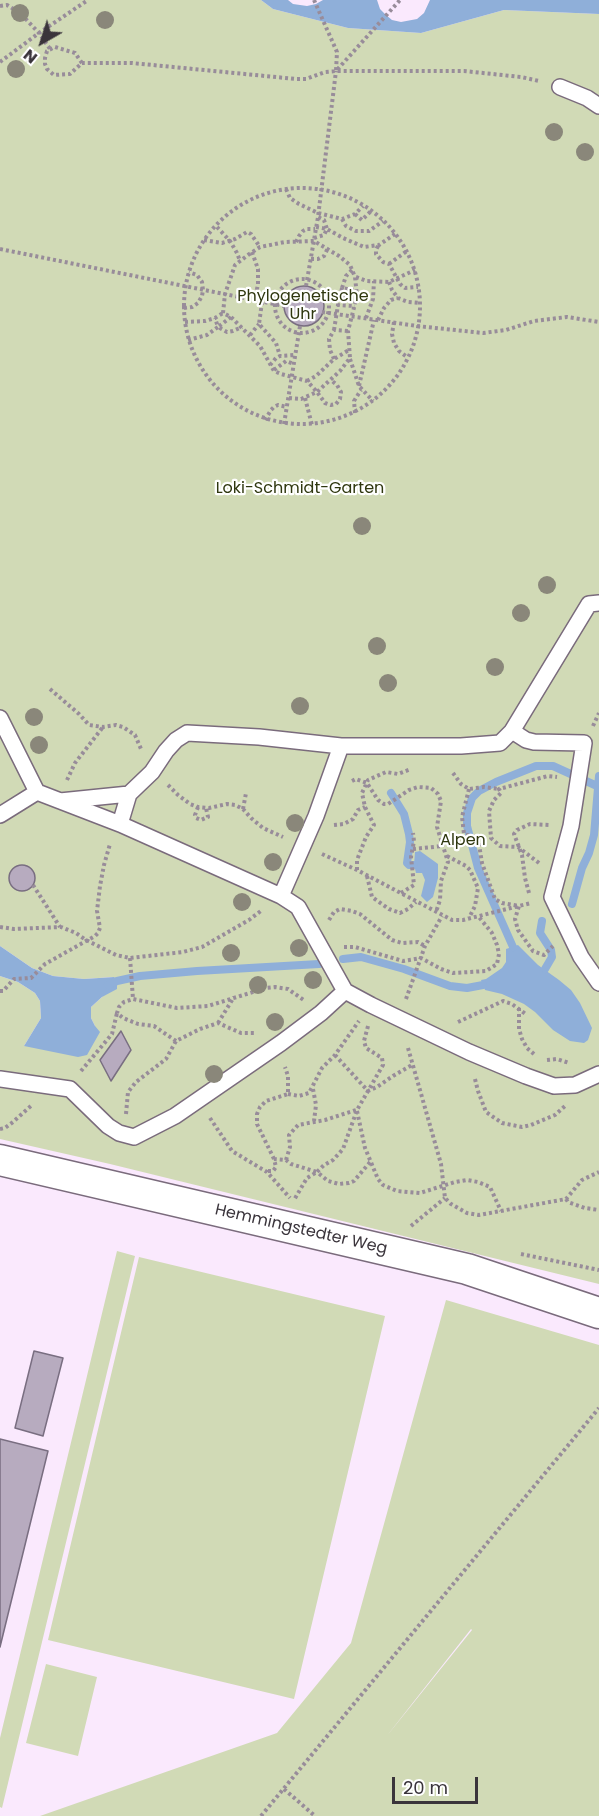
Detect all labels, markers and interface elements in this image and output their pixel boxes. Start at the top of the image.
north arrow [12,12,72,72]
text: N [18,44,42,69]
park label: Phylogenetische Uhr [237,287,369,325]
park label: Loki-Schmidt-Garten [216,479,384,499]
park label: Alpen [440,831,486,851]
street label: Hemmingstedter Weg [213,1201,389,1259]
scale bar [395,1765,480,1803]
text: 20 m [403,1775,448,1800]

